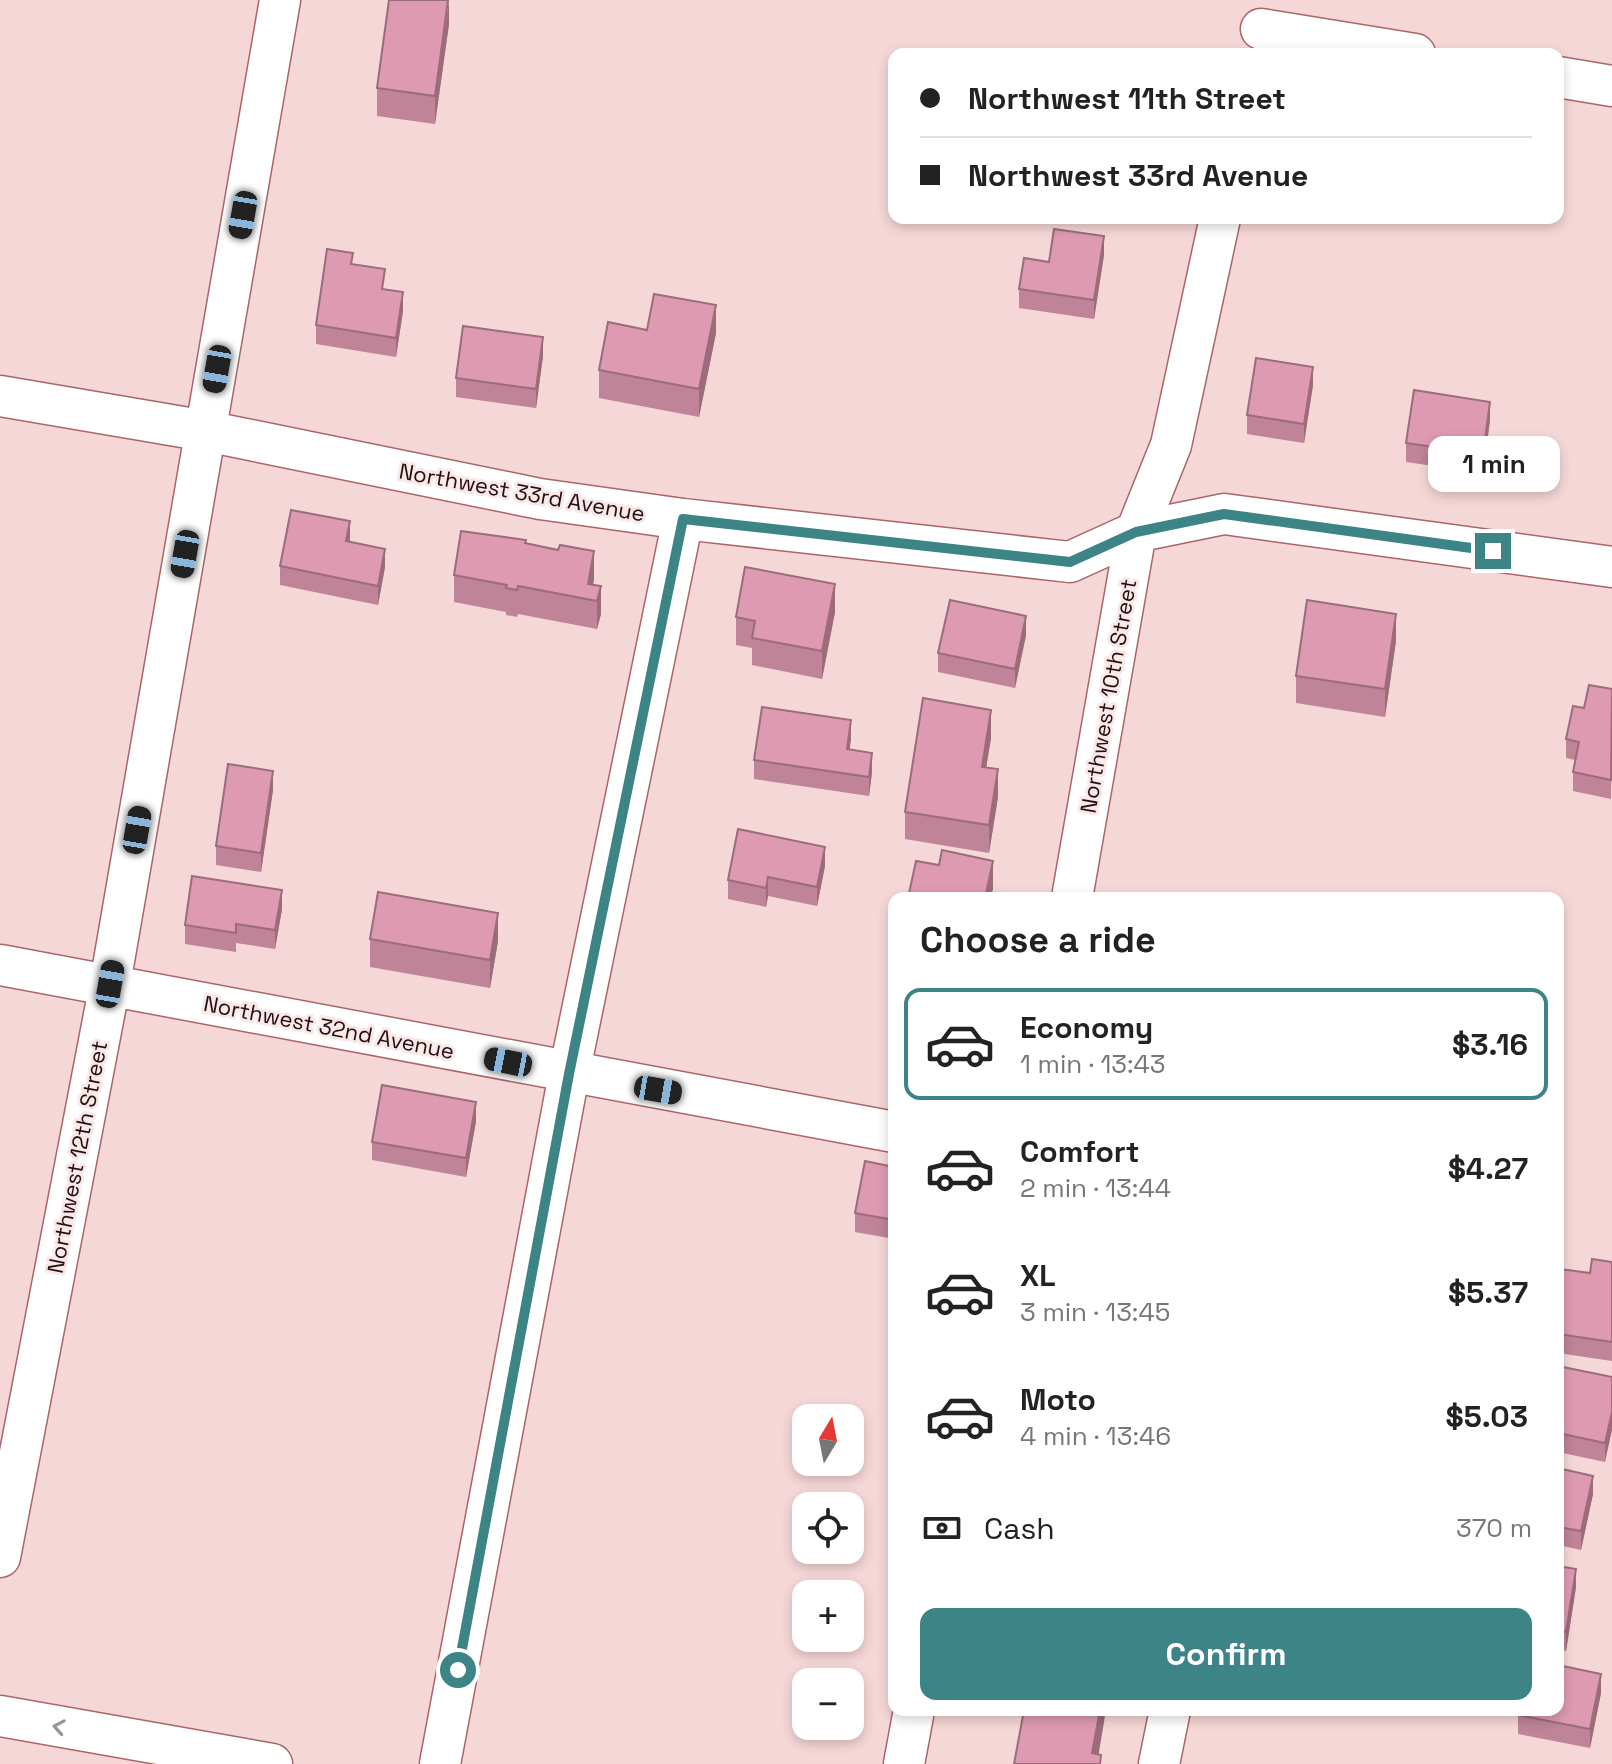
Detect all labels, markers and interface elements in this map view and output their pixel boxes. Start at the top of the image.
text: Northwest 11th Street [968,79,1286,118]
text: Northwest 33rd Avenue [968,156,1308,195]
car [227,189,259,241]
car [201,343,233,395]
callout: 1 min [1427,435,1559,491]
text: 1 min [1462,447,1526,481]
street label: Northwest 33rd Avenue [397,457,647,527]
car [169,528,201,580]
route end [1475,533,1511,569]
street label: Northwest 10th Street [1074,577,1142,815]
car [121,804,153,856]
text: Choose a ride [920,917,1156,963]
car [94,958,126,1010]
street label: Northwest 32nd Avenue [201,989,457,1065]
icon: car [924,1008,996,1080]
text: Economy [1020,1008,1153,1047]
text: $3.16 [1452,1025,1528,1064]
street label: Northwest 12th Street [41,1038,113,1276]
car [482,1046,534,1078]
text: 1 min · 13:43 [1020,1047,1166,1081]
car [632,1074,684,1106]
icon: car [924,1132,996,1204]
text: Comfort [1020,1132,1139,1171]
text: $4.27 [1448,1149,1528,1188]
text: 2 min · 13:44 [1020,1171,1171,1205]
icon: car [924,1256,996,1328]
text: XL [1020,1256,1056,1295]
text: $5.37 [1448,1273,1528,1312]
text: 3 min · 13:45 [1020,1295,1170,1329]
icon: car [924,1380,996,1452]
text: Moto [1020,1380,1096,1419]
text: $5.03 [1446,1397,1528,1436]
north arrow [792,1404,864,1476]
map controls [792,1404,864,1740]
text: 4 min · 13:46 [1020,1419,1171,1453]
button: locate [792,1492,864,1564]
icon: cash [920,1506,964,1550]
text: Cash [984,1509,1055,1548]
text: 370 m [1456,1511,1532,1545]
button: + [792,1580,864,1652]
button: Confirm [920,1608,1532,1700]
route start [440,1652,476,1688]
button: − [792,1668,864,1740]
one-way arrow [53,1719,66,1736]

